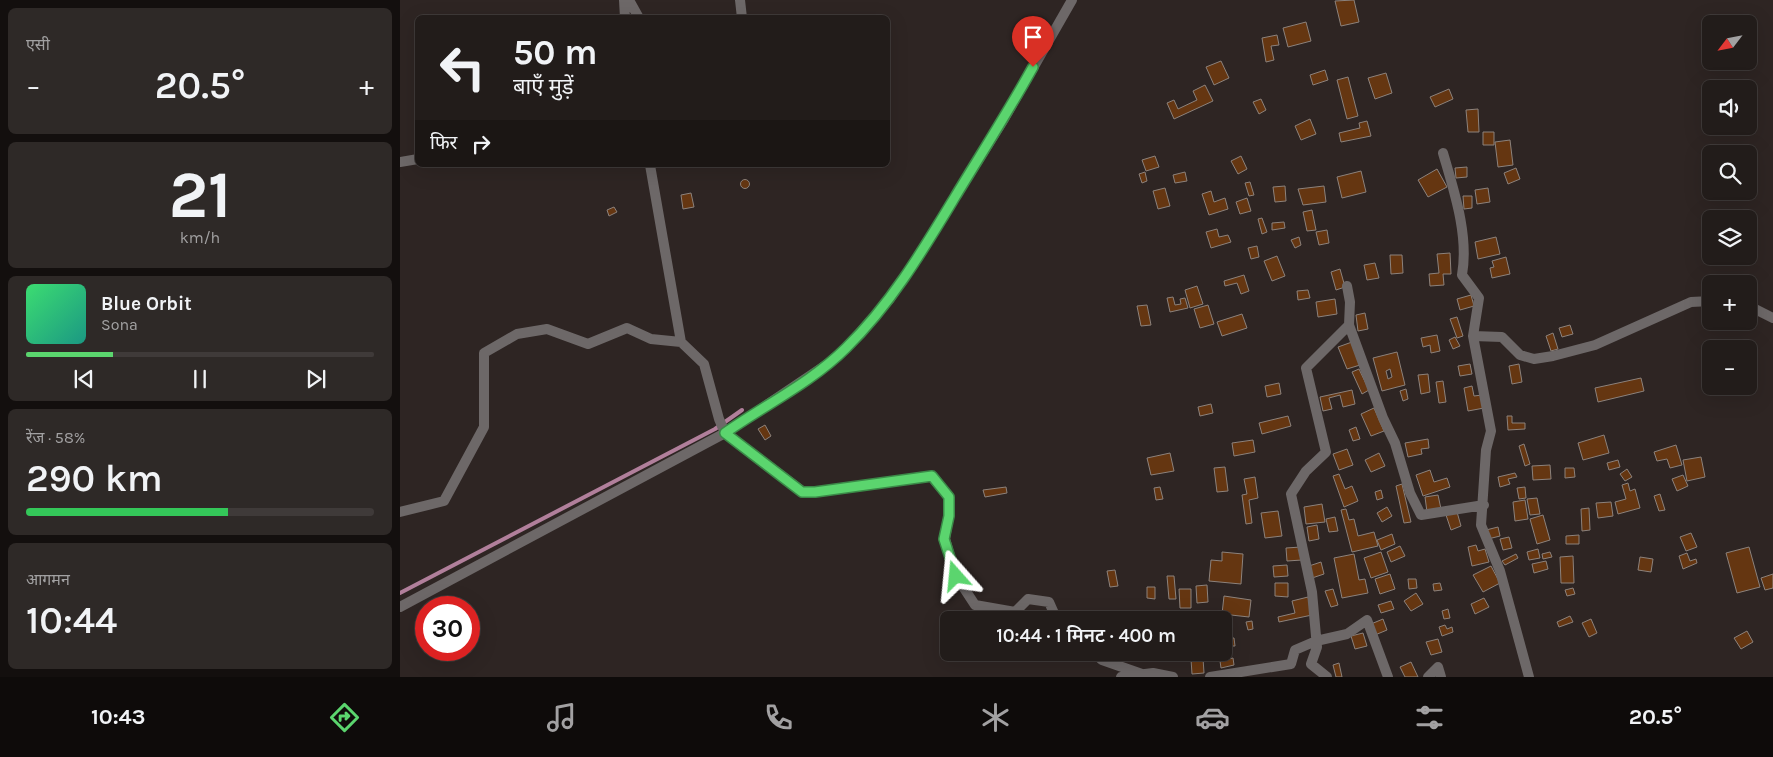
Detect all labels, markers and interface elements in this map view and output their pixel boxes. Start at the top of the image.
north arrow [1702,15,1758,70]
map controls [1702,15,1757,395]
pin [1012,16,1054,67]
icon: arrive [1019,23,1047,51]
text: 50 m [513,32,598,73]
text: एसी [26,35,50,54]
icon: left [430,35,495,100]
text: 20.5° [155,63,245,108]
text: − [26,69,41,102]
text: + [359,69,374,102]
text: बाएँ मुड़ें [513,74,574,100]
button: sound [1702,80,1757,135]
icon: right [467,130,495,158]
text: फिर [430,132,457,154]
button: search [1702,145,1757,200]
text: 21 [169,157,231,233]
button: layers [1702,210,1757,265]
text: km/h [180,228,220,247]
button: + [1702,275,1757,330]
text: Blue Orbit [101,293,192,315]
text: Sona [101,315,138,334]
button: − [1702,340,1757,395]
icon: previous [70,365,98,393]
icon: pause [186,365,214,393]
icon: next [302,365,330,393]
text: रेंज · 58% [26,428,85,447]
text: 290 km [26,456,163,501]
position arrow [929,549,981,601]
text: आगमन [26,570,70,589]
speed limit sign: 30 [415,596,480,661]
text: 10:44 [26,598,117,643]
text: 10:44 · 1 मिनट · 400 m [996,625,1176,647]
icon: directions [327,700,362,735]
icon: music [544,700,579,735]
icon: phone [761,700,796,735]
icon: climate [978,700,1013,735]
icon: car [1195,700,1230,735]
icon: filters [1412,700,1447,735]
text: 10:43 [91,704,145,730]
text: 20.5° [1629,704,1682,730]

